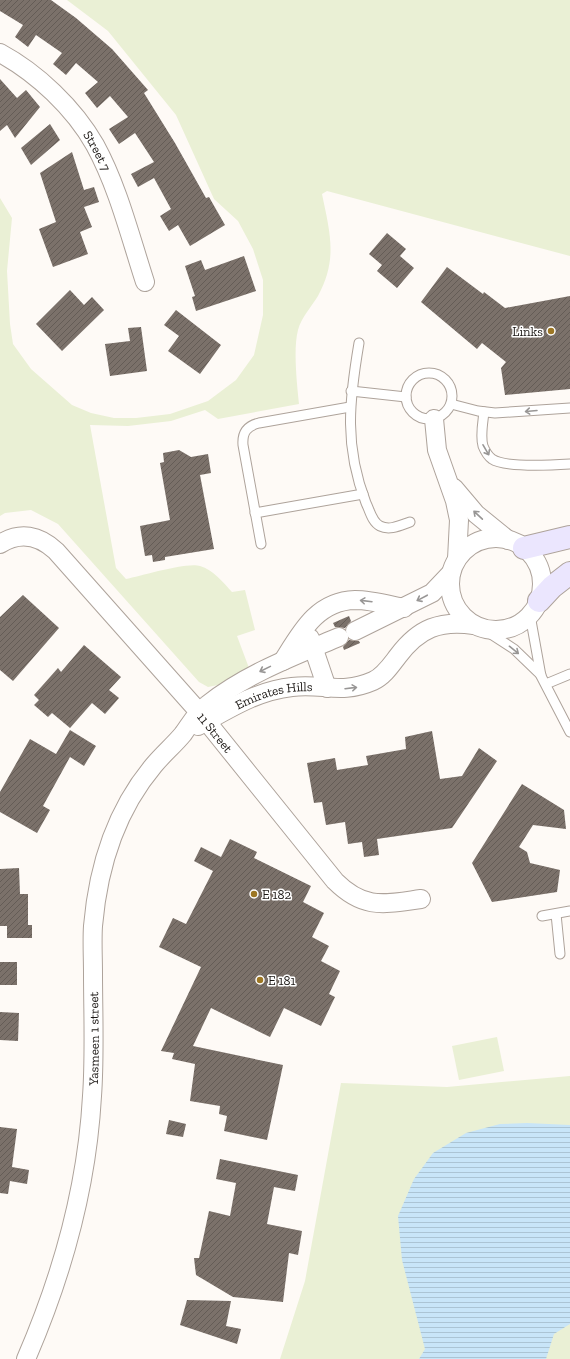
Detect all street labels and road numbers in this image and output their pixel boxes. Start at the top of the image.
street label: Street 7 [81,128,114,173]
street label: Emirates Hills [232,679,313,712]
street label: 11 Street [195,709,236,756]
street label: Yasmeen 1 street [85,991,101,1087]

